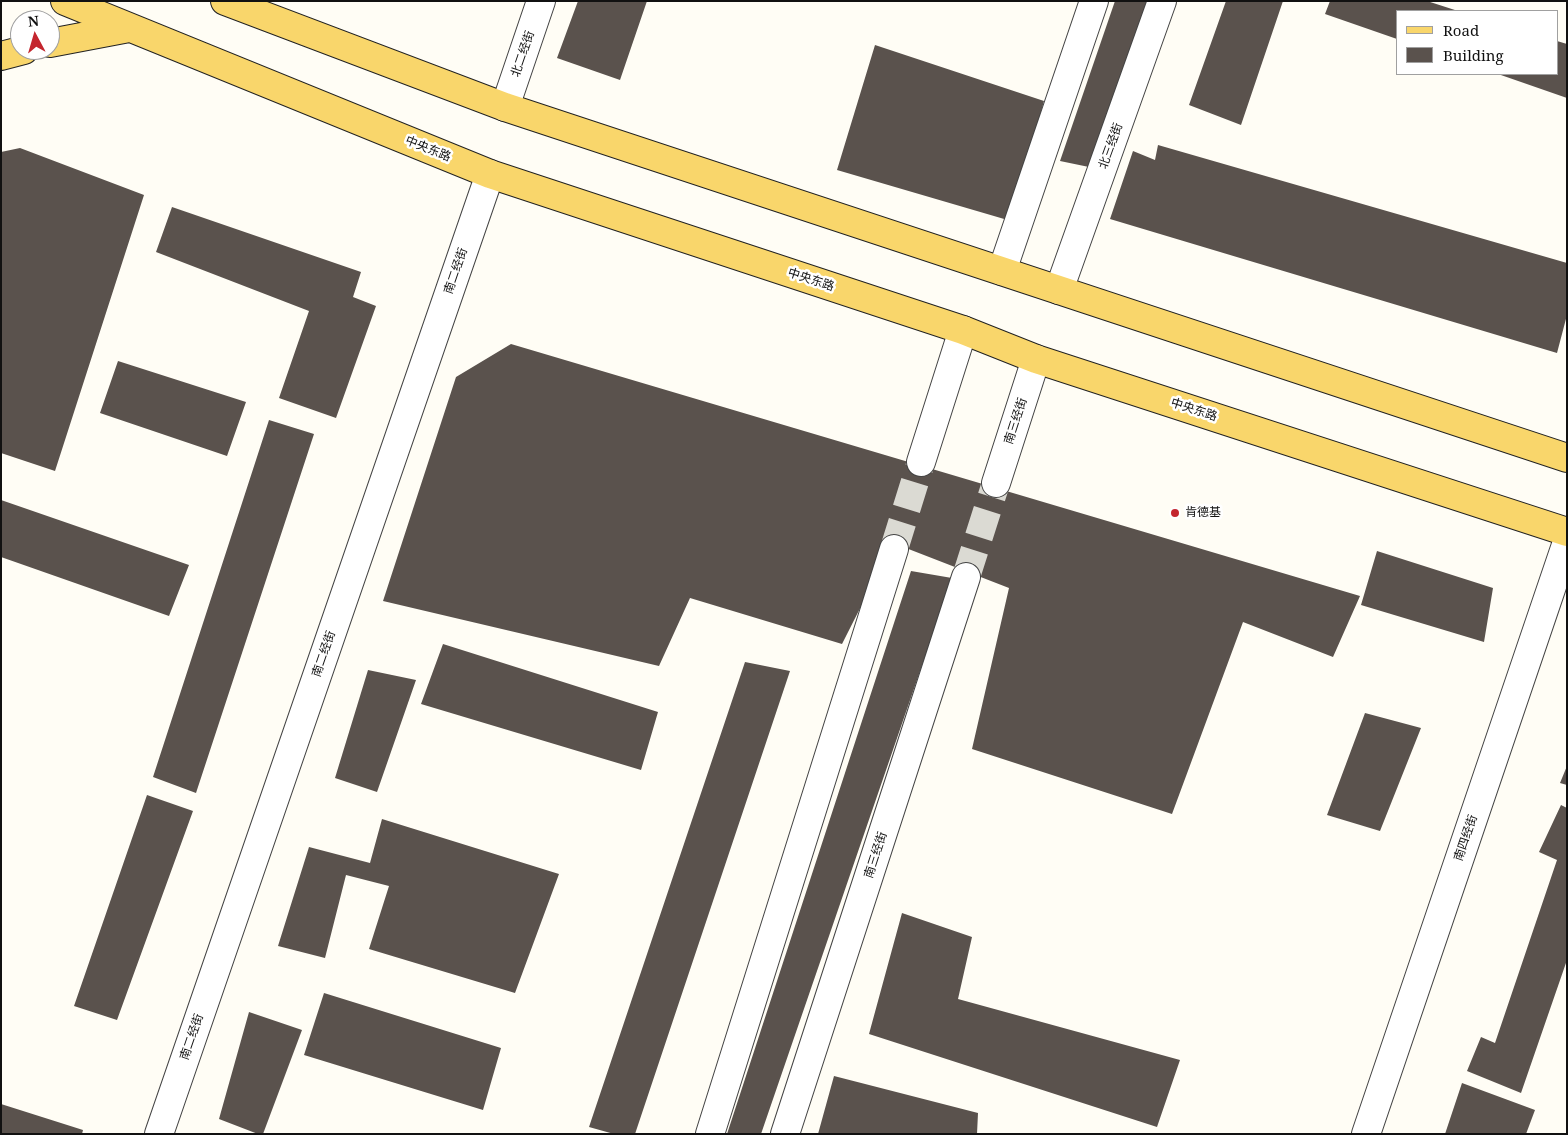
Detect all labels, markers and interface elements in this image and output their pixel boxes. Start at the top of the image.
north arrow [10,10,60,60]
legend [1396,10,1558,75]
text: N [27,11,40,31]
text: Road [1443,20,1479,40]
street label: 北二经街 [508,29,538,79]
text: Building [1443,45,1504,65]
street label: 北三经街 [1096,121,1126,171]
street label: 中央东路 [403,133,453,165]
street label: 南二经街 [441,246,471,296]
street label: 中央东路 [786,266,836,294]
street label: 南三经街 [1002,396,1030,446]
street label: 中央东路 [1169,396,1219,424]
place label: 肯德基 [1185,506,1221,520]
marker: 肯德基 [1169,507,1181,519]
street label: 南二经街 [309,629,339,679]
street label: 南四经街 [1451,813,1481,863]
street label: 南三经街 [862,830,890,880]
street label: 南二经街 [177,1012,207,1062]

